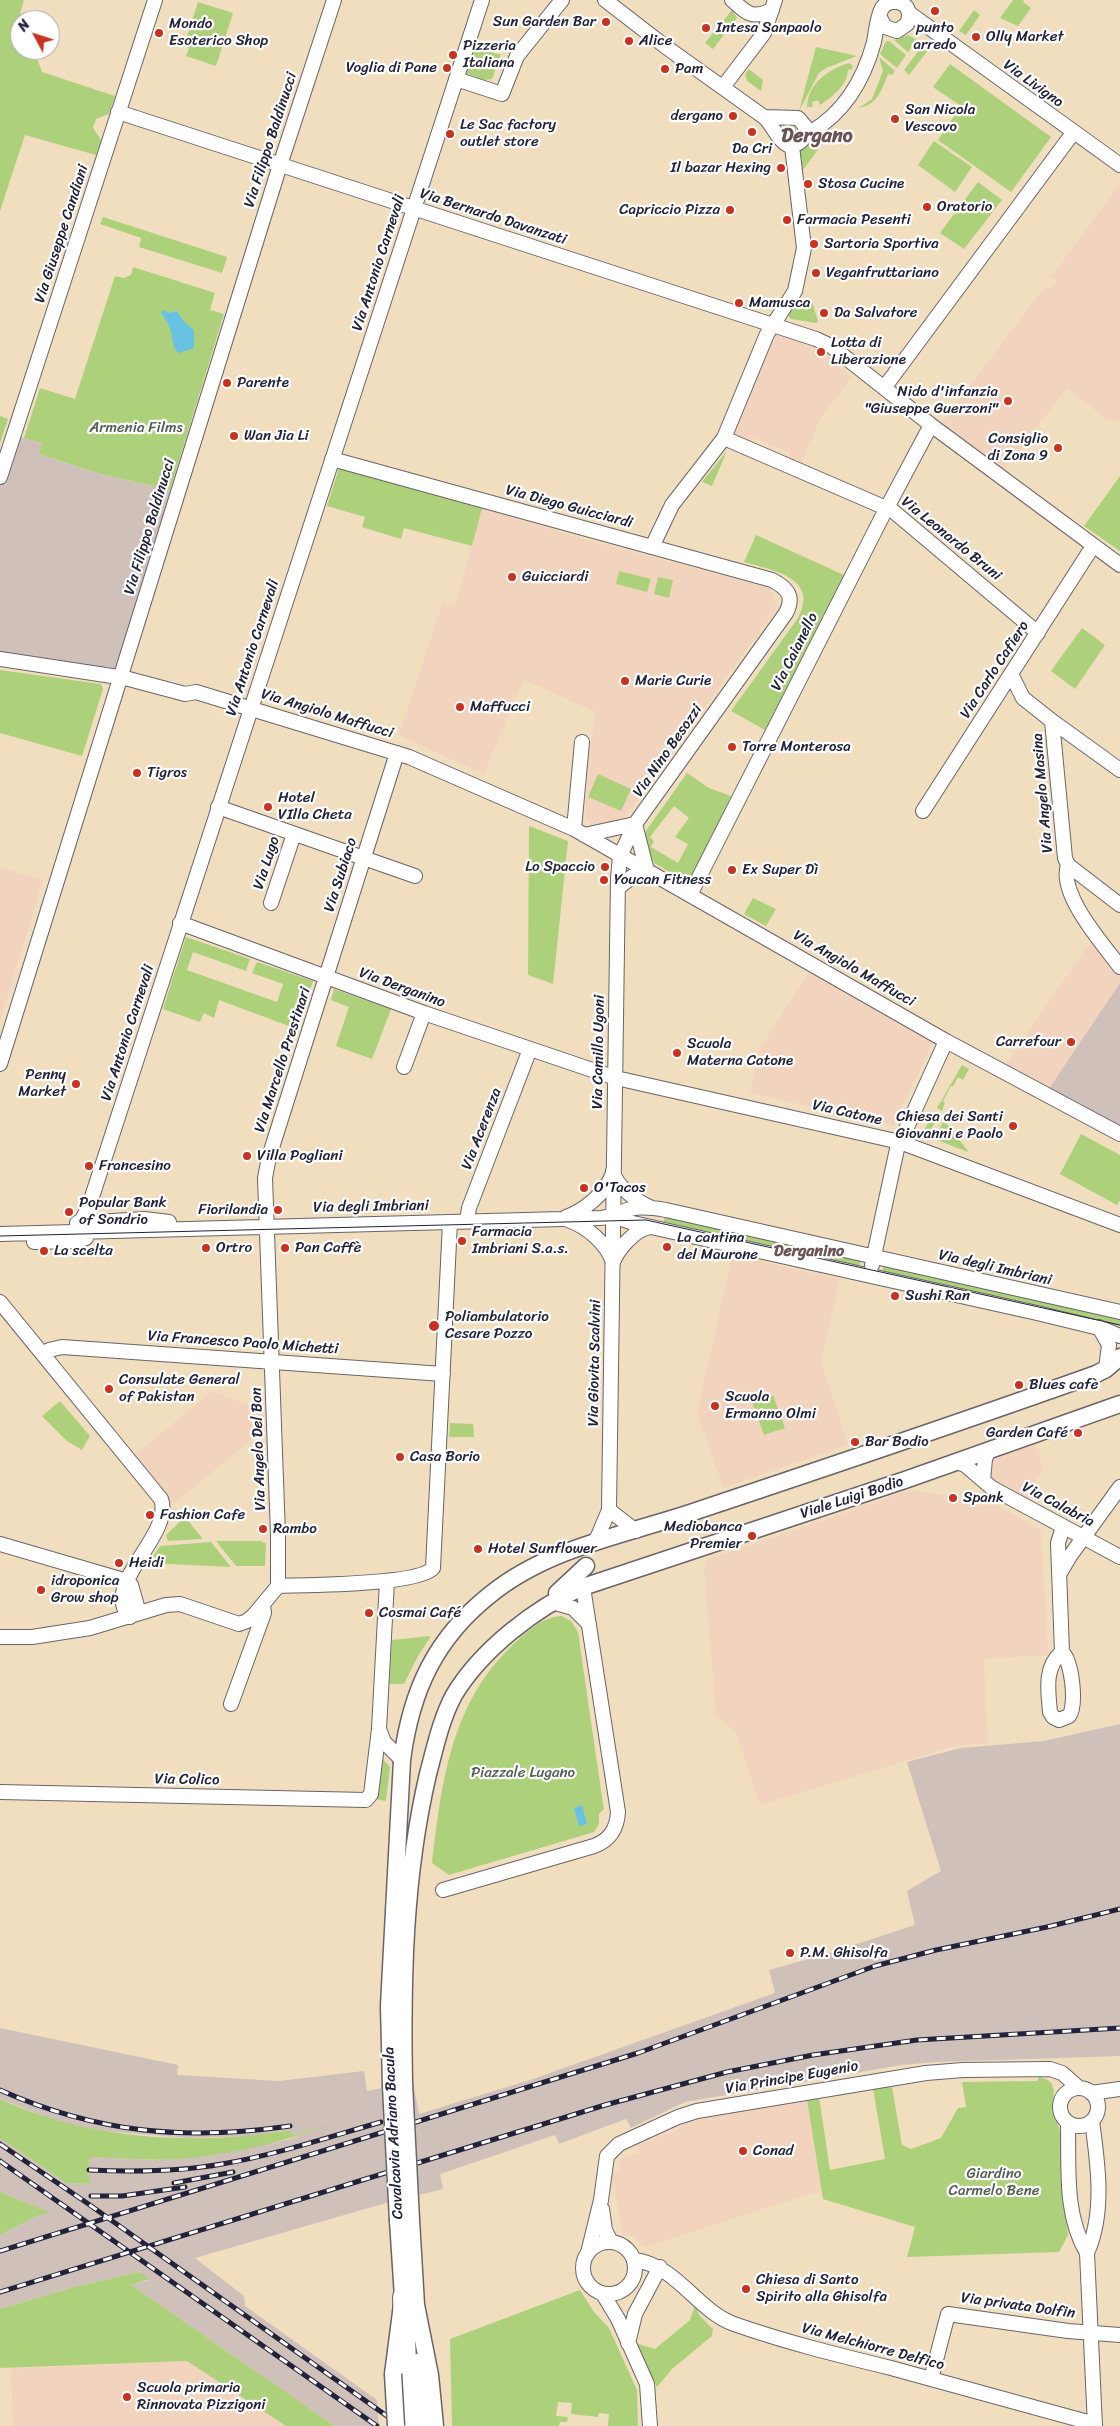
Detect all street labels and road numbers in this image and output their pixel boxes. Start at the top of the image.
street label: Via Livigno [999,56,1067,112]
street label: Via Filippo Baldinucci [241,70,301,210]
street label: Via Giuseppe Candiani [31,163,93,305]
street label: Via Bernardo Davanzati [417,185,569,249]
street label: Via Antonio Carnevali [349,193,409,333]
street label: Via Filippo Baldinucci [121,457,179,597]
street label: Via Diego Guicciardi [504,481,634,533]
street label: Via Leonardo Bruni [897,493,1005,585]
street label: Via Antonio Carnevali [223,578,283,718]
street label: Via Caianello [768,610,822,694]
street label: Via Carlo Cafiero [957,618,1033,722]
street label: Via Angiolo Maffucci [259,685,395,743]
street label: Via Nino Besozzi [629,701,707,801]
street label: Via Angelo Masina [1029,732,1057,854]
street label: Via Lugo [250,834,284,892]
street label: Via Subiaco [321,836,361,914]
street label: Via Angiolo Maffucci [790,927,918,1011]
street label: Via Antonio Carnevali [98,963,158,1103]
street label: Via Derganino [356,964,448,1012]
street label: Via Marcello Prestinari [251,985,315,1135]
street label: Via Camillo Ugoni [589,995,609,1109]
street label: Via Acerenza [458,1086,506,1172]
street label: Via Catone [810,1096,884,1130]
street label: Via degli Imbriani [313,1197,429,1217]
street label: Via degli Imbriani [937,1246,1053,1290]
street label: Via Giovita Scalvini [585,1299,605,1427]
street label: Via Francesco Paolo Michetti [147,1327,339,1359]
street label: Via Angelo Del Bon [248,1387,270,1511]
street label: Viale Luigi Bodio [798,1473,906,1523]
street label: Via Calabria [1019,1479,1097,1531]
street label: Via Colico [154,1770,220,1790]
street label: Cavalcavia Adriano Bacula [380,2046,408,2220]
street label: Via Principe Eugenio [724,2057,860,2099]
street label: Via privata Dolfin [960,2289,1076,2323]
street label: Via Melchiorre Delfico [800,2319,946,2375]

